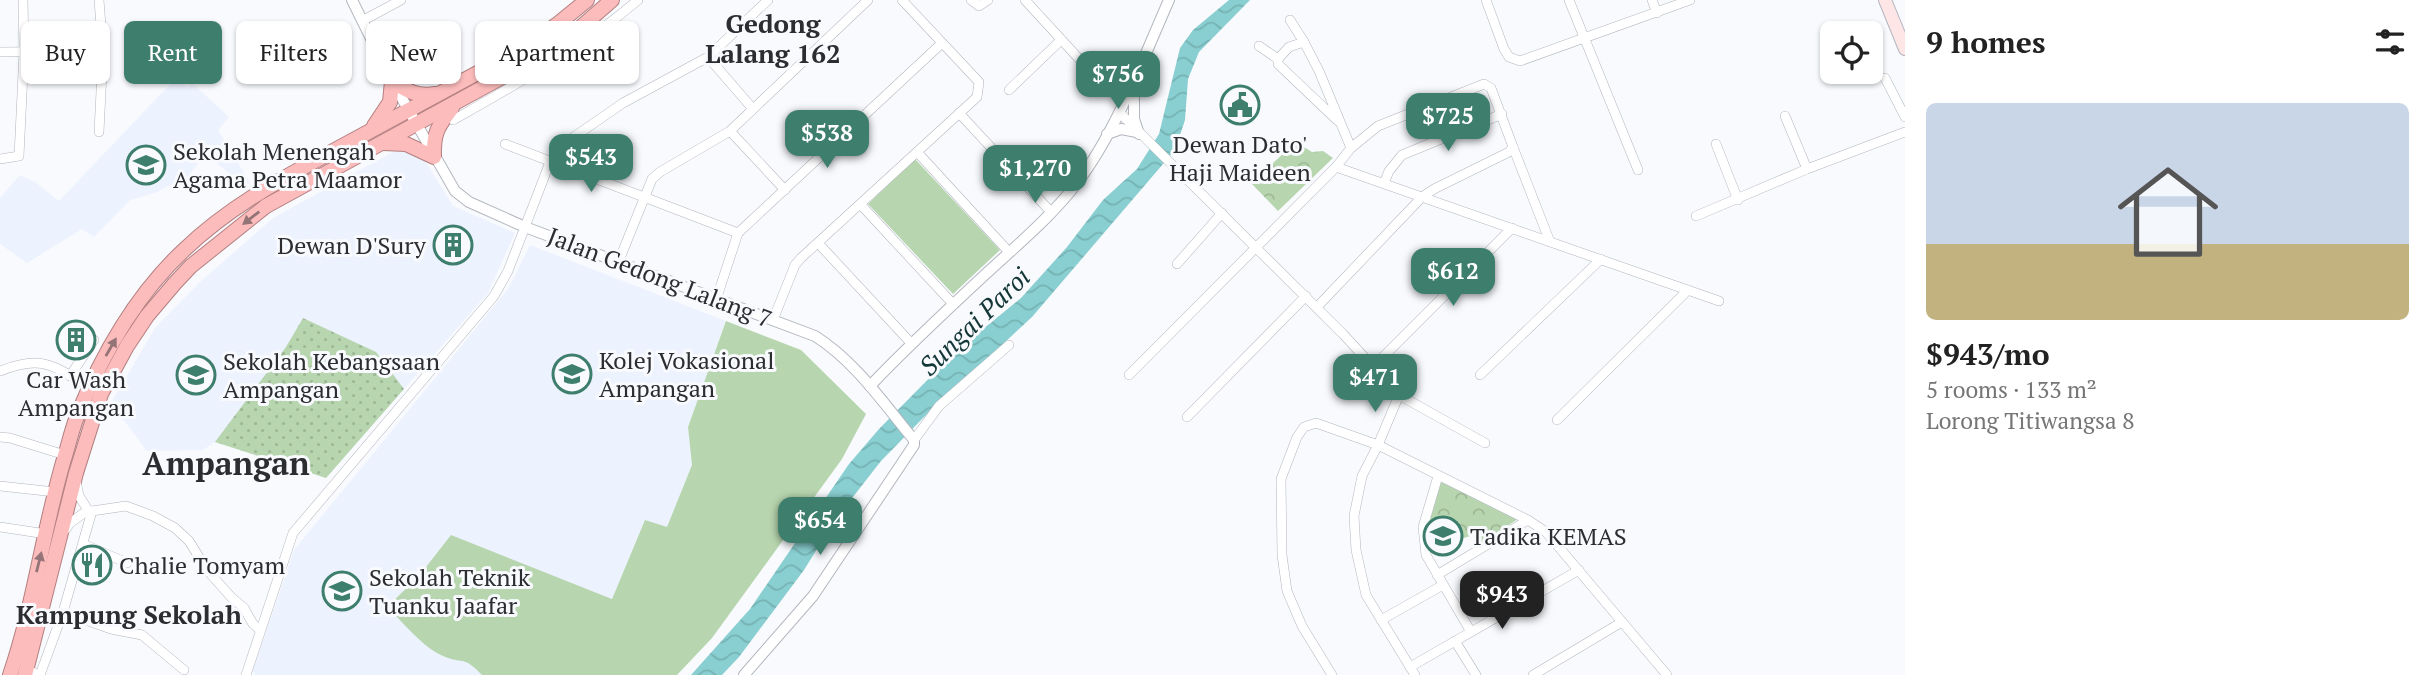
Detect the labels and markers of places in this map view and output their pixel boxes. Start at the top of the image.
pin: $756 [1077,52,1159,111]
public building icon: Dewan Dato' Haji Maideen [1219,84,1261,126]
pin: $725 [1407,94,1489,153]
pin: $538 [786,110,868,170]
place label: Dewan Dato' Haji Maideen [1169,128,1311,188]
pin: $543 [550,134,632,194]
place label: Sekolah Menengah Agama Petra Maamor [173,135,403,195]
school or university icon: Sekolah Menengah Agama Petra Maamor [125,144,167,186]
pin: $1,270 [978,146,1092,205]
building icon: Dewan D'Sury [432,224,474,266]
place label: Dewan D'Sury [277,229,427,261]
pin: $612 [1412,248,1494,308]
building icon: Car Wash Ampangan [55,319,97,361]
place label: Kolej Vokasional Ampangan [599,344,774,404]
place label: Sekolah Kebangsaan Ampangan [223,345,440,405]
school or university icon: Kolej Vokasional Ampangan [551,353,593,395]
school or university icon: Sekolah Kebangsaan Ampangan [175,354,217,396]
pin: $471 [1334,354,1416,414]
place label: Car Wash Ampangan [18,363,134,423]
pin: $654 [779,498,861,557]
school or university icon: Tadika KEMAS [1422,515,1464,557]
place label: Tadika KEMAS [1470,520,1627,552]
restaurant icon: Chalie Tomyam [71,544,113,586]
place label: Chalie Tomyam [119,549,286,581]
place label: Sekolah Teknik Tuanku Jaafar [369,561,531,621]
school or university icon: Sekolah Teknik Tuanku Jaafar [321,570,363,612]
pin: $943 [1461,572,1543,631]

